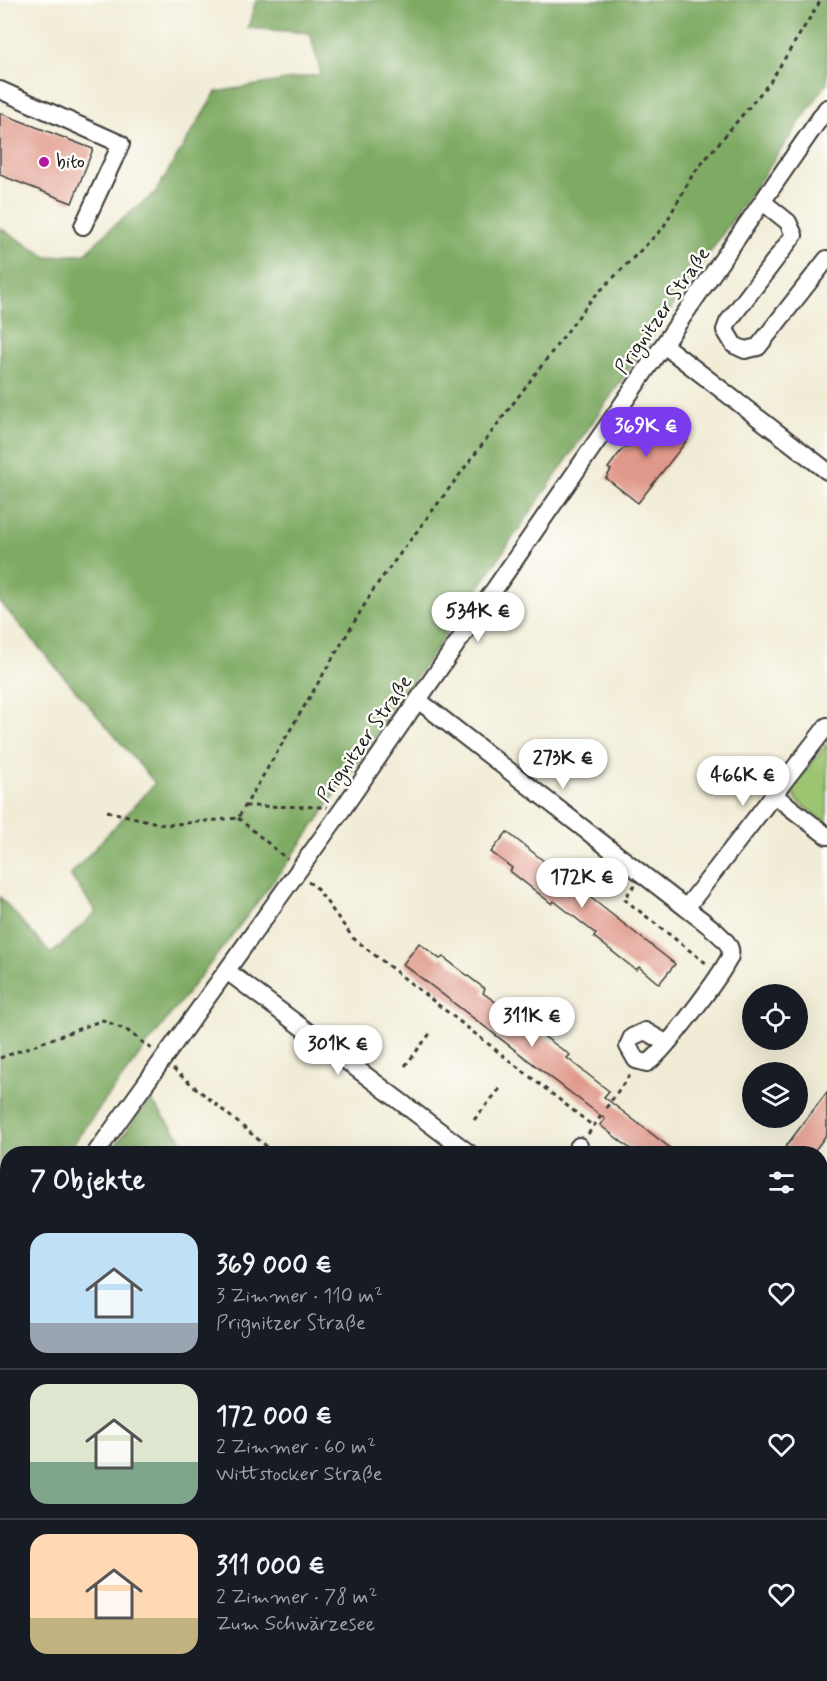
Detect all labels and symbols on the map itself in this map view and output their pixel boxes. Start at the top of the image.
place label: bito [56,149,85,176]
marker: bito [37,155,51,169]
street label: Prignitzer Straße [609,242,718,381]
pin: 369K € [597,407,695,458]
pin: 534K € [429,592,527,643]
street label: Prignitzer Straße [311,670,420,809]
pin: 273K € [514,739,612,790]
pin: 466K € [694,756,792,807]
pin: 172K € [533,858,631,909]
pin: 311K € [483,997,581,1048]
pin: 301K € [289,1025,387,1076]

